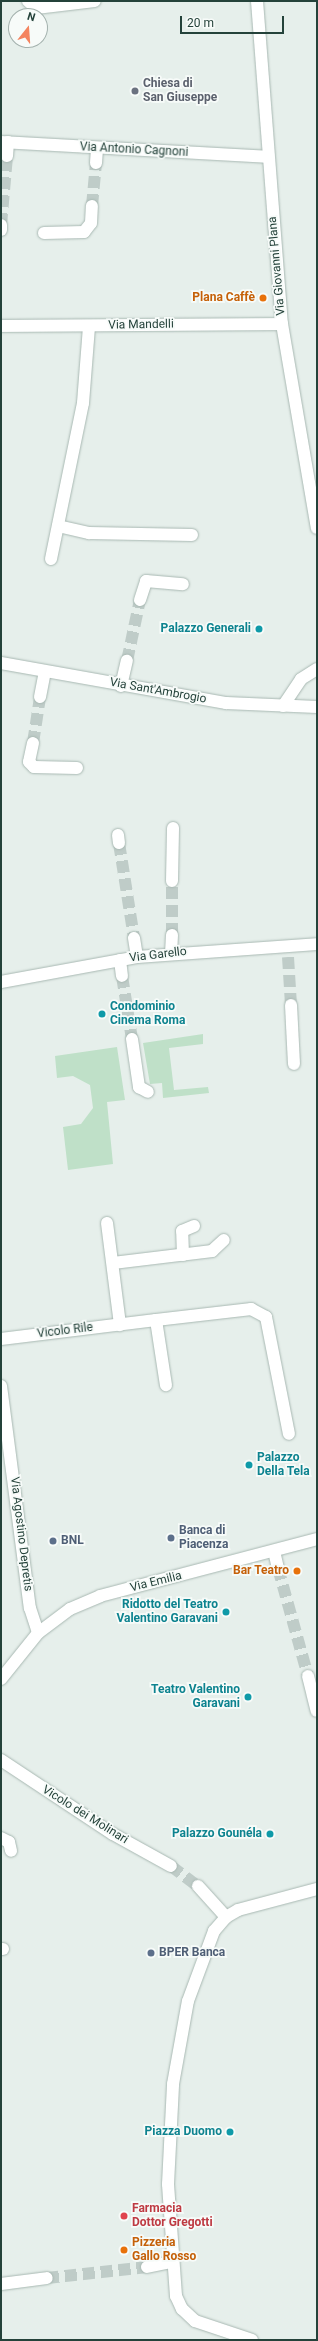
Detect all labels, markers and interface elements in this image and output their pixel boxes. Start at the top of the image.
north arrow [8,8,48,48]
scale bar [182,8,286,34]
text: N [26,10,37,24]
text: 20 m [187,16,214,30]
place label: Chiesa di San Giuseppe [143,77,217,105]
marker: Chiesa di San Giuseppe [130,86,140,96]
street label: Via Antonio Cagnoni [79,140,189,160]
street label: Via Giovanni Plana [265,216,289,316]
place label: Plana Caffè [192,291,255,305]
marker: Plana Caffè [258,293,268,303]
street label: Via Mandelli [108,317,174,333]
place label: Palazzo Generali [161,622,251,636]
marker: Palazzo Generali [254,624,264,634]
street label: Via Sant'Ambrogio [108,675,208,707]
street label: Via Garello [128,944,188,966]
place label: Condominio Cinema Roma [110,1000,185,1028]
marker: Condominio Cinema Roma [97,1009,107,1019]
street label: Vicolo Rile [36,1320,94,1342]
place label: Palazzo Della Tela [257,1451,310,1479]
marker: Palazzo Della Tela [244,1460,254,1470]
street label: Via Agostino Depretis [7,1476,35,1592]
place label: Banca di Piacenza [179,1524,228,1552]
marker: Banca di Piacenza [166,1533,176,1543]
place label: BNL [61,1534,84,1548]
marker: BNL [48,1536,58,1546]
place label: Bar Teatro [233,1564,289,1578]
marker: Bar Teatro [292,1566,302,1576]
street label: Via Emilia [129,1569,183,1595]
place label: Ridotto del Teatro Valentino Garavani [116,1598,218,1626]
marker: Ridotto del Teatro Valentino Garavani [221,1607,231,1617]
place label: Teatro Valentino Garavani [151,1683,240,1711]
marker: Teatro Valentino Garavani [243,1692,253,1702]
street label: Vicolo dei Molinari [39,1783,131,1847]
place label: Palazzo Gounéla [172,1827,262,1841]
marker: Palazzo Gounéla [265,1829,275,1839]
place label: BPER Banca [159,1946,225,1960]
marker: BPER Banca [146,1948,156,1958]
place label: Piazza Duomo [145,2125,222,2139]
marker: Piazza Duomo [225,2127,235,2137]
place label: Farmacia Dottor Gregotti [132,2202,213,2230]
marker: Farmacia Dottor Gregotti [119,2211,129,2221]
place label: Pizzeria Gallo Rosso [132,2236,196,2264]
marker: Pizzeria Gallo Rosso [119,2245,129,2255]

